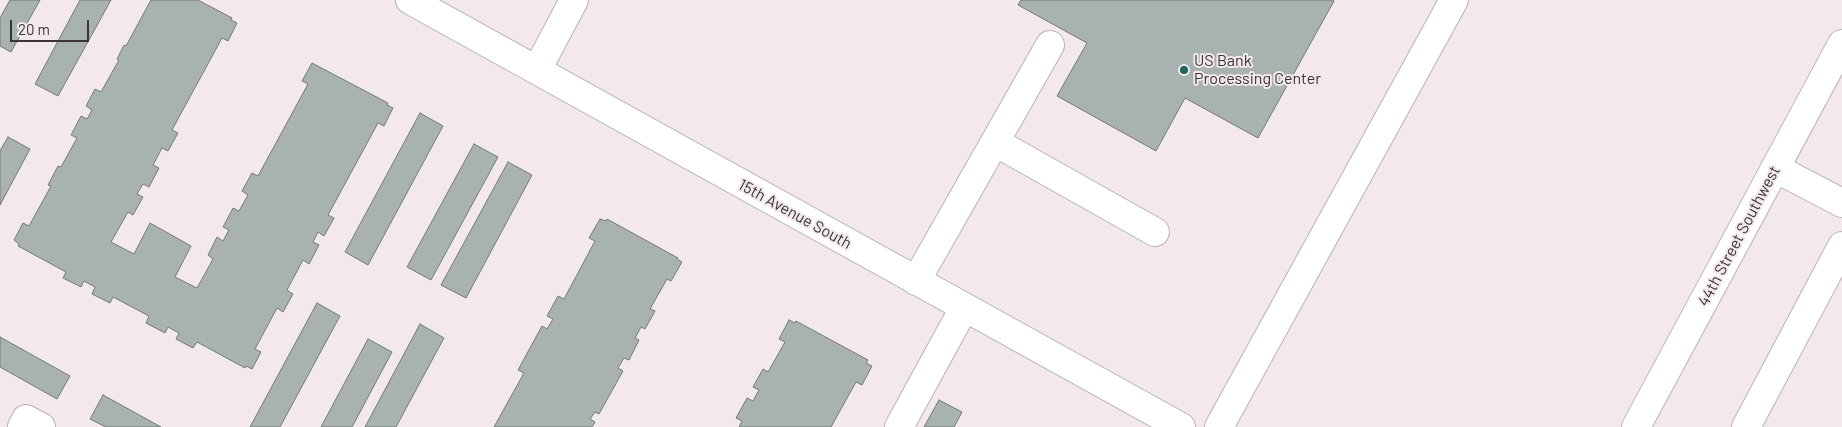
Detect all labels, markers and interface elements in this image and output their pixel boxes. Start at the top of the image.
scale bar [12,10,91,42]
text: 20 m [18,20,50,38]
place label: US Bank Processing Center [1194,51,1321,89]
marker: US Bank Processing Center [1178,64,1190,76]
street label: 44th Street Southwest [1694,163,1784,309]
street label: 15th Avenue South [735,175,855,253]

